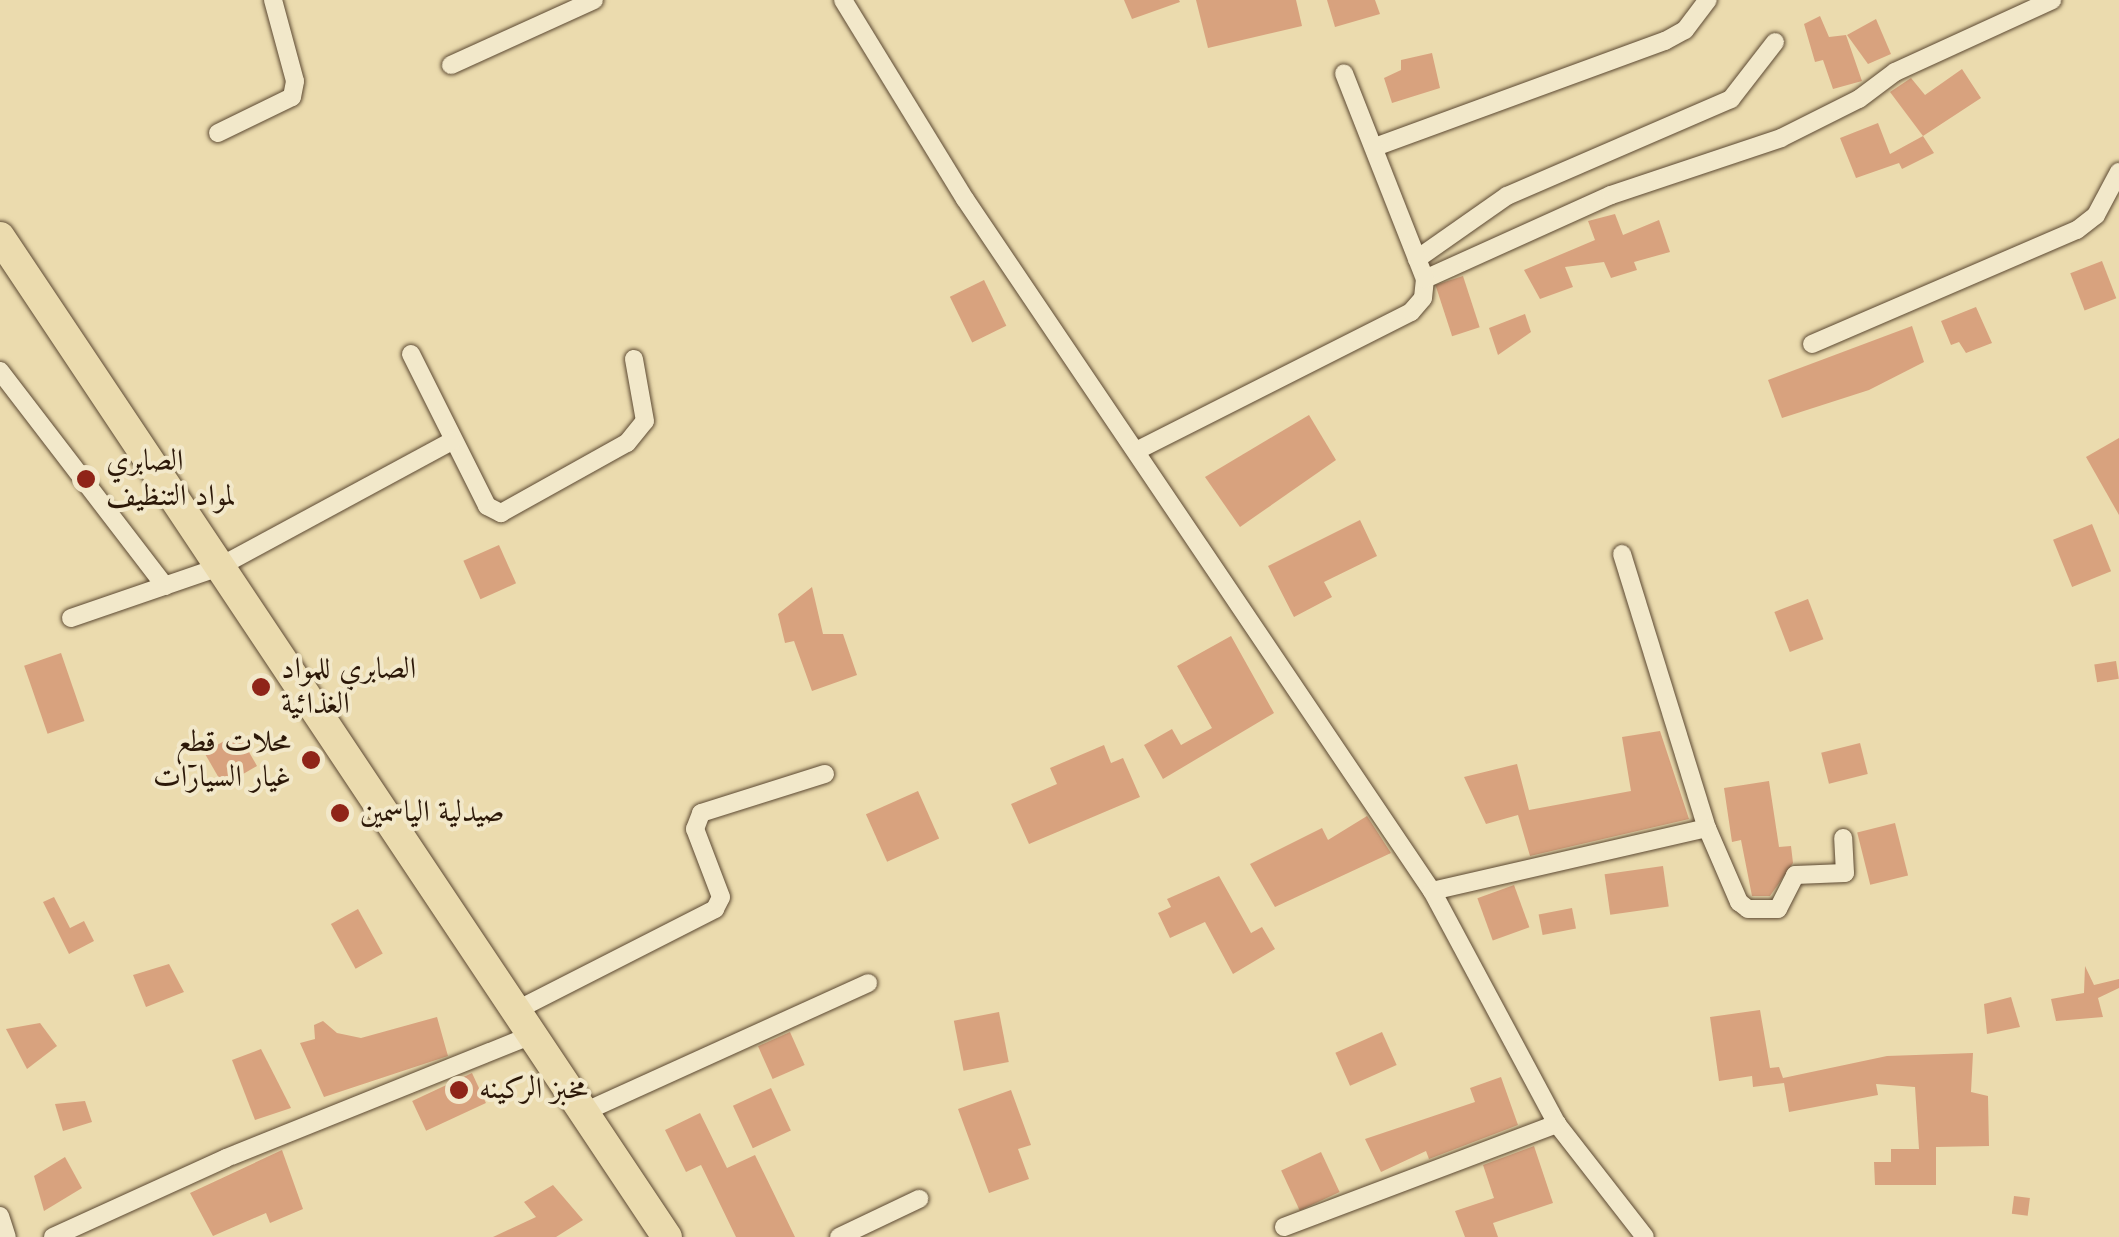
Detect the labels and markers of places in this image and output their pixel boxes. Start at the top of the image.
place label: الصابري لمواد التنظيف [106,444,236,514]
marker: الصابري لمواد التنظيف [75,468,97,490]
place label: الصابري للمواد الغذائية [281,652,416,722]
marker: الصابري للمواد الغذائية [250,676,272,698]
place label: محلات قطع غيار السيارات [153,725,291,796]
marker: محلات قطع غيار السيارات [300,749,322,771]
place label: صيدلية الياسمين [360,795,504,831]
marker: صيدلية الياسمين [329,802,351,824]
place label: مخبز الركينه [479,1072,588,1108]
marker: مخبز الركينه [448,1079,470,1101]

